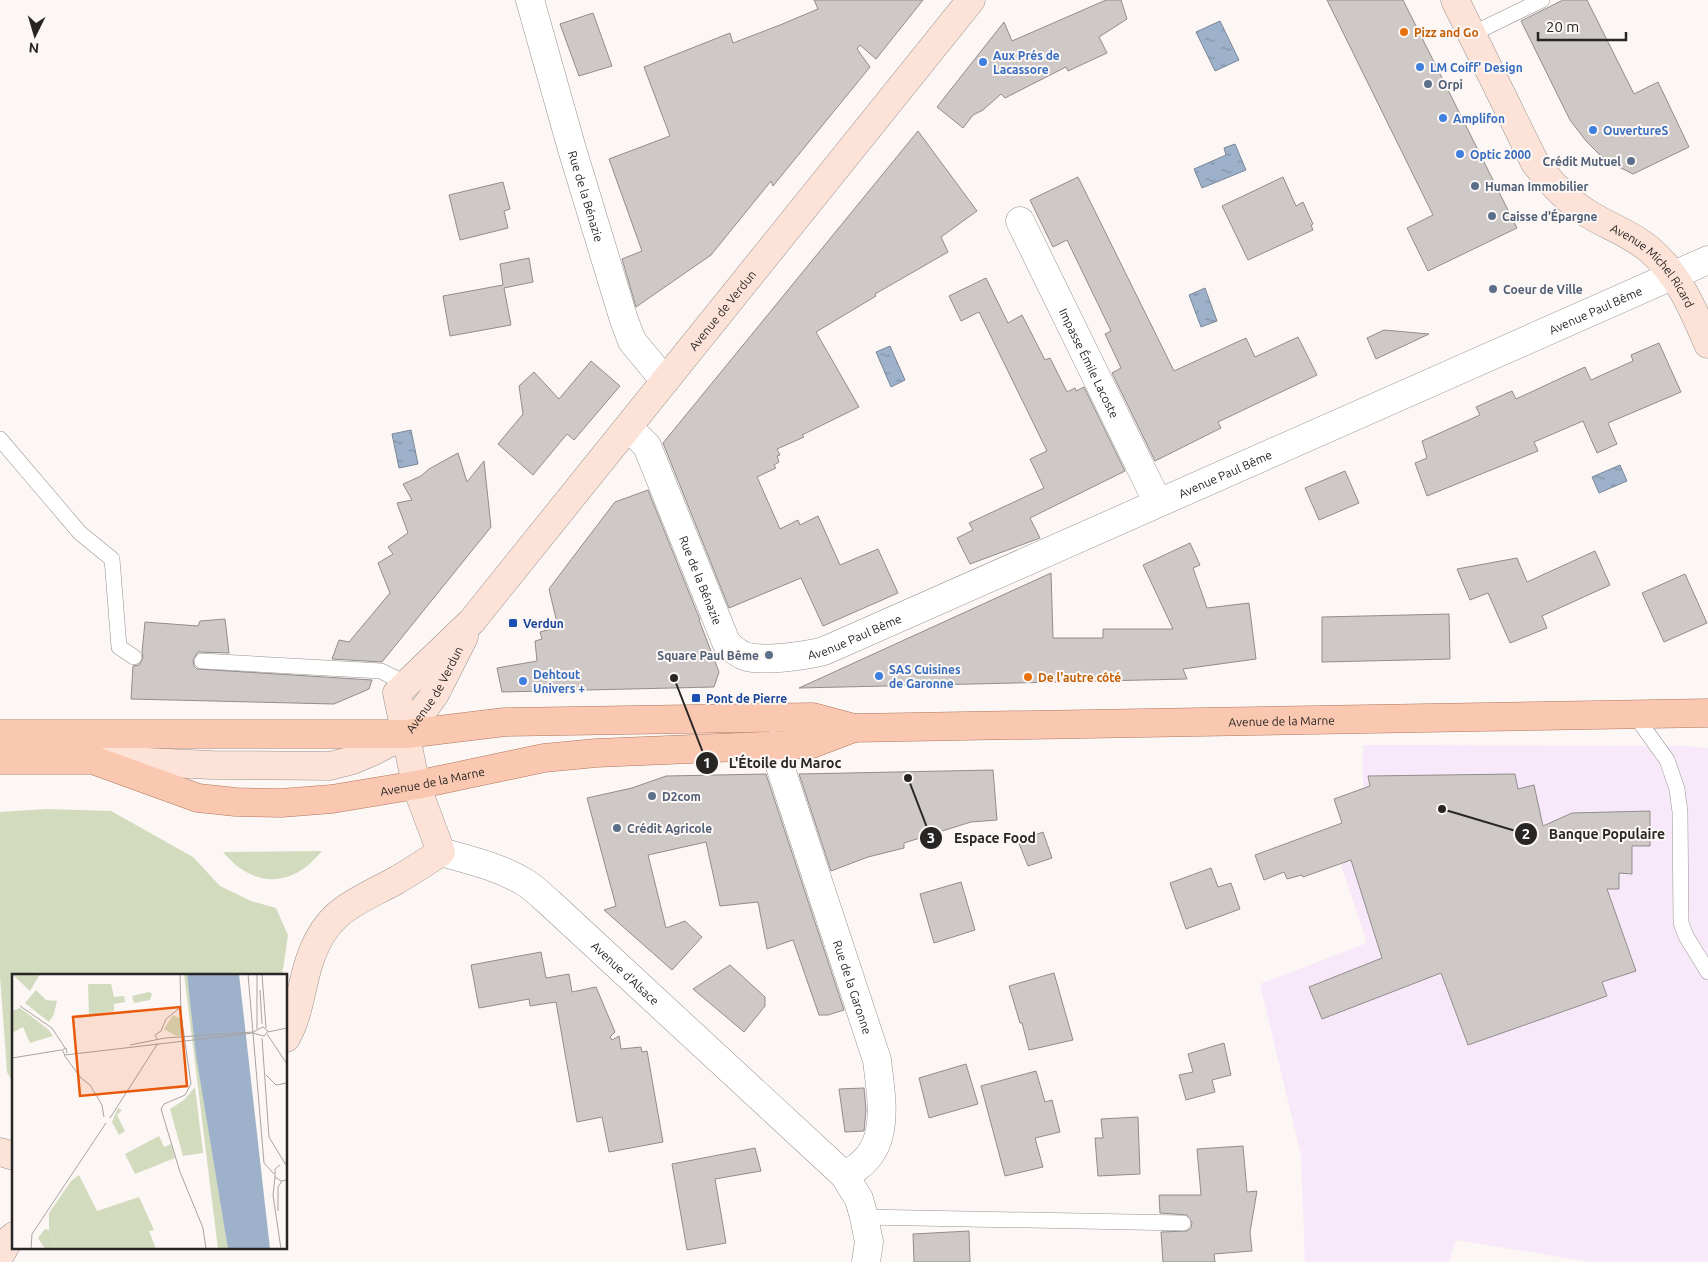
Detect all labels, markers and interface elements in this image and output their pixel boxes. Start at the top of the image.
north arrow [10,10,60,60]
scale bar [1538,10,1626,42]
text: 20 m [1546,18,1579,35]
marker: Pizz and Go [1398,26,1410,38]
place label: Pizz and Go [1414,26,1479,39]
text: N [28,40,40,56]
place label: Aux Prés de Lacassore [993,49,1060,76]
marker: Aux Prés de Lacassore [977,56,989,68]
marker: LM Coiff' Design [1414,61,1426,73]
place label: LM Coiff' Design [1430,61,1523,74]
marker: Orpi [1422,78,1434,90]
place label: Orpi [1438,78,1463,91]
marker: Amplifon [1437,112,1449,124]
place label: Amplifon [1453,112,1505,125]
marker: OuvertureS [1587,124,1599,136]
place label: OuvertureS [1603,124,1668,137]
marker: Optic 2000 [1454,148,1466,160]
place label: Optic 2000 [1470,148,1531,161]
street label: Rue de la Bénazie [566,149,606,243]
place label: Crédit Mutuel [1543,155,1621,168]
marker: Crédit Mutuel [1625,155,1637,167]
marker: Human Immobilier [1469,180,1481,192]
place label: Human Immobilier [1485,180,1588,193]
place label: Caisse d'Épargne [1502,208,1598,223]
marker: Caisse d'Épargne [1486,210,1498,222]
street label: Avenue Michel Ricard [1609,221,1697,309]
street label: Avenue de Verdun [686,267,758,353]
marker: Coeur de Ville [1487,283,1499,295]
place label: Coeur de Ville [1503,283,1583,296]
street label: Avenue Paul Bême [1547,284,1644,336]
street label: Impasse Émile Lacoste [1057,306,1122,420]
street label: Avenue Paul Bême [1176,447,1274,500]
street label: Rue de la Bénazie [677,534,725,626]
street label: Avenue Paul Bême [807,611,903,661]
marker: Verdun [507,617,519,629]
place label: Verdun [523,617,564,630]
street label: Avenue de Verdun [403,644,465,735]
place label: Square Paul Bême [657,649,759,662]
marker: Square Paul Bême [763,649,775,661]
place label: SAS Cuisines de Garonne [889,663,961,690]
place label: Dehtout Univers + [533,668,585,695]
marker: SAS Cuisines de Garonne [873,670,885,682]
marker: De l'autre côté [1022,671,1034,683]
place label: De l'autre côté [1038,671,1121,684]
marker: Dehtout Univers + [517,675,529,687]
marker: Pont de Pierre [690,692,702,704]
place label: Pont de Pierre [706,692,787,705]
street label: Avenue de la Marne [1228,713,1335,728]
callout: L'Étoile du Maroc [694,748,852,777]
text: 1 [703,754,711,771]
text: L'Étoile du Maroc [729,754,841,771]
street label: Avenue de la Marne [379,764,486,797]
marker: D2com [646,790,658,802]
place label: D2com [662,790,701,803]
callout: Banque Populaire [1513,819,1675,848]
marker: Crédit Agricole [611,822,623,834]
place label: Crédit Agricole [627,822,712,835]
callout: Espace Food [919,824,1045,853]
text: 2 [1522,825,1530,842]
text: Banque Populaire [1549,826,1665,842]
text: 3 [927,829,935,846]
text: Espace Food [954,830,1036,846]
street label: Rue de la Garonne [831,938,875,1036]
street label: Avenue d'Alsace [589,939,662,1007]
inset map [12,974,288,1250]

